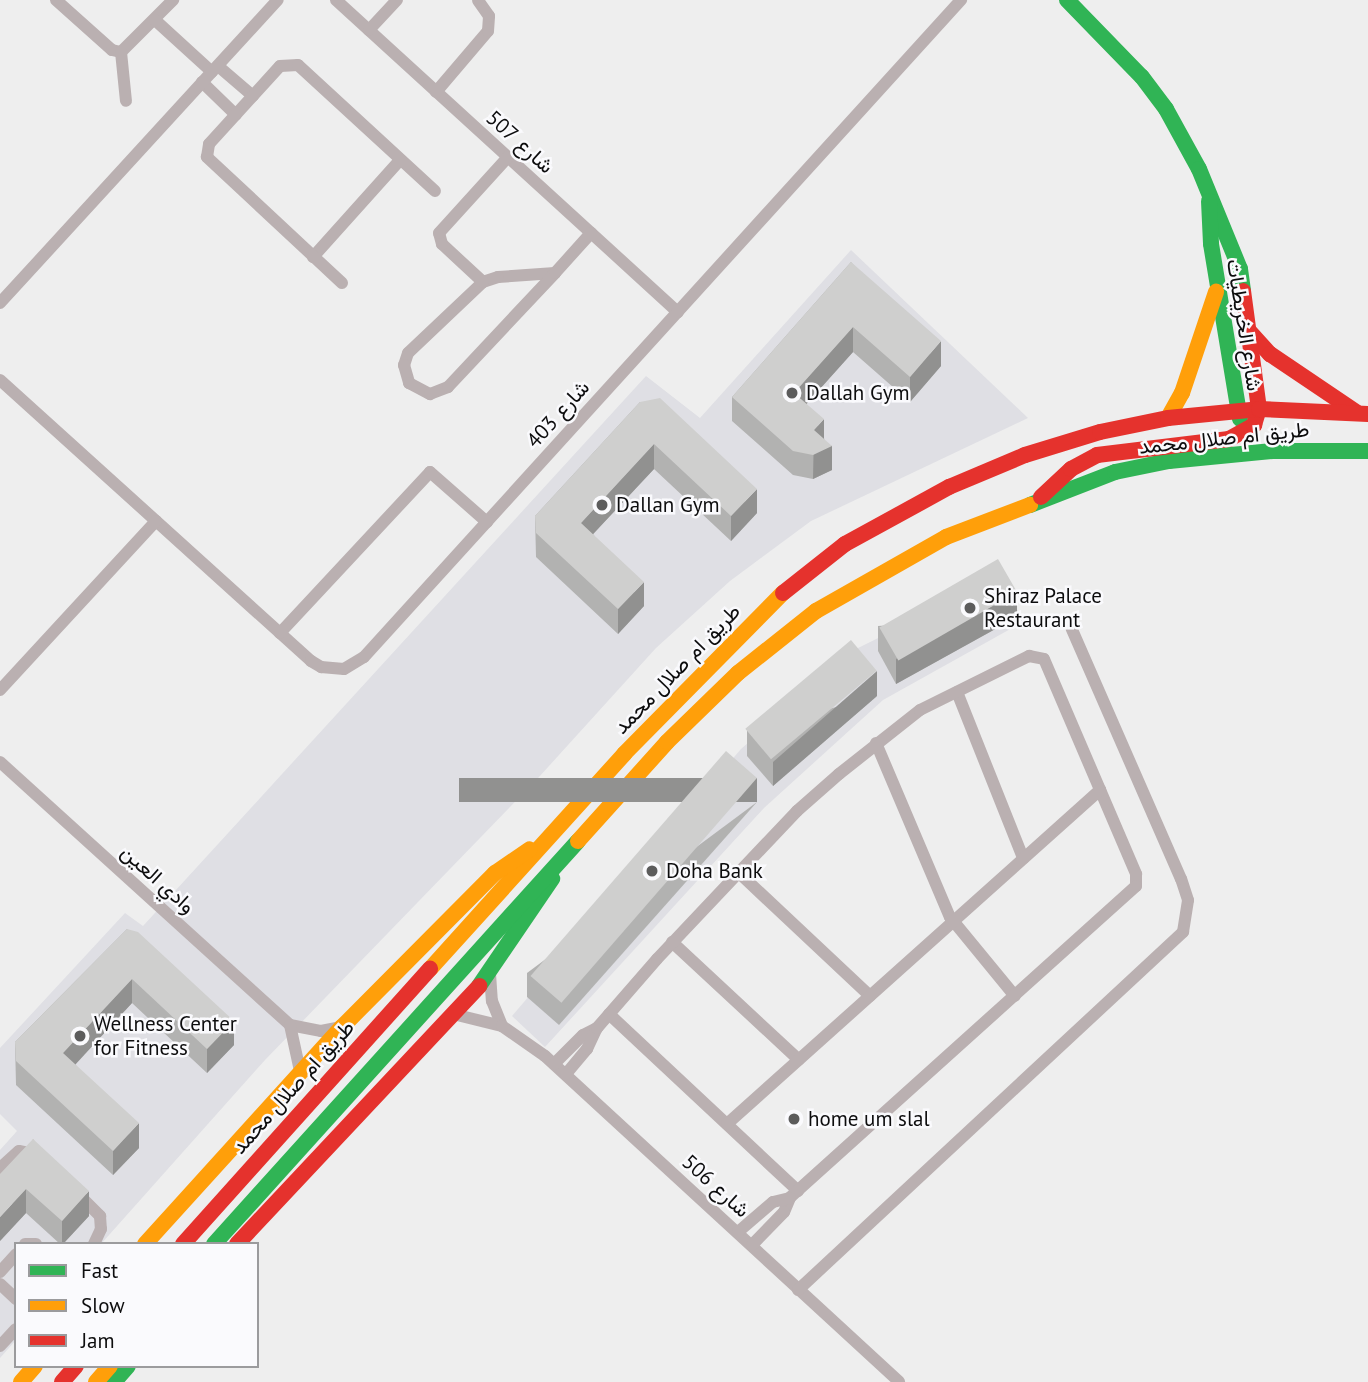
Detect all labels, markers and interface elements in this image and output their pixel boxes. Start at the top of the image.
street label: شارع 507 [481,105,559,179]
street label: شارع الخريطيات [1221,257,1267,393]
street label: شارع 403 [521,375,595,453]
place label: Dallah Gym [806,380,910,406]
marker: Dallah Gym [784,385,800,401]
street label: طريق ام صلال محمد [1138,417,1310,459]
place label: Dallan Gym [616,492,720,518]
marker: Dallan Gym [594,497,610,513]
place label: Shiraz Palace Restaurant [984,583,1102,633]
street label: طريق ام صلال محمد [609,599,745,739]
marker: Shiraz Palace Restaurant [962,600,978,616]
street label: وادي العين [116,839,200,919]
place label: Doha Bank [666,858,763,884]
marker: Doha Bank [644,863,660,879]
place label: Wellness Center for Fitness [94,1011,237,1061]
street label: طريق ام صلال محمد [226,1015,360,1159]
marker: Wellness Center for Fitness [72,1028,88,1044]
place label: home um slal [808,1106,930,1132]
marker: home um slal [786,1111,802,1127]
street label: شارع 506 [677,1149,755,1223]
legend [14,1242,259,1368]
text: Fast [81,1257,118,1284]
text: Slow [81,1292,125,1319]
text: Jam [81,1327,115,1354]

